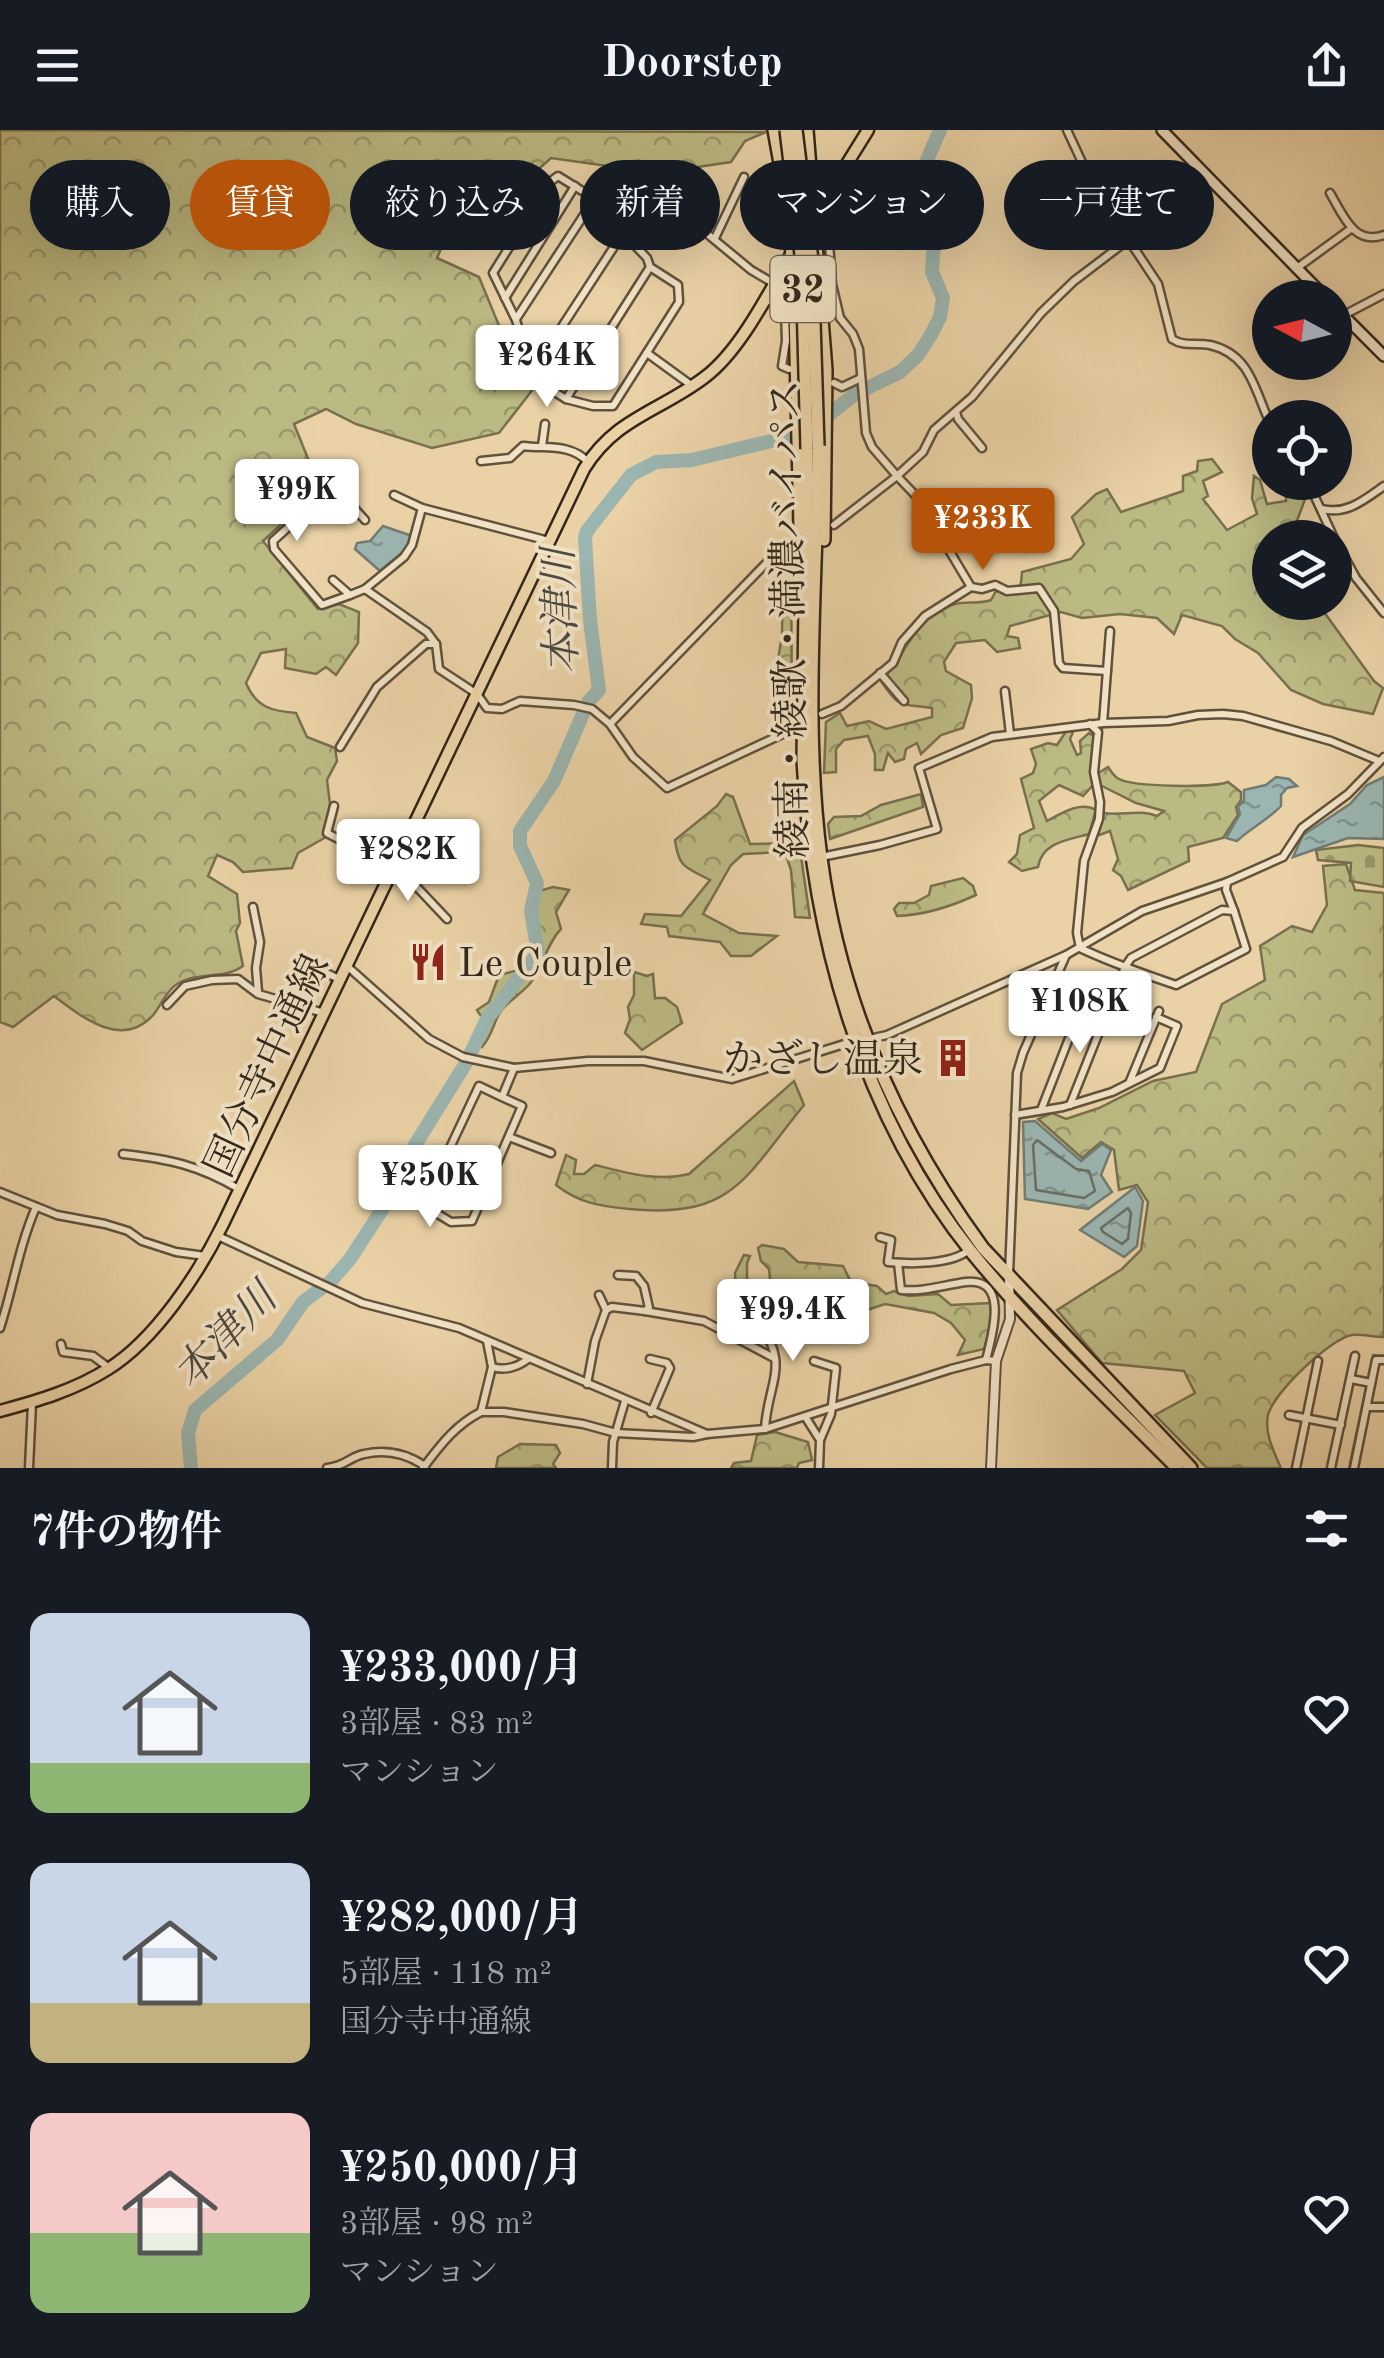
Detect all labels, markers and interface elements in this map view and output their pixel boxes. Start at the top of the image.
icon: menu [30,38,85,93]
icon: share [1299,38,1354,93]
text: Doorstep [601,42,783,87]
chip: 購入 [30,160,170,250]
chip: 賃貸 [190,160,330,250]
chip: 絞り込み [350,160,560,250]
chip: 新着 [580,160,720,250]
chip: マンション [740,160,984,250]
chip: 一戸建て [1004,160,1214,250]
road number: 32 [770,256,836,322]
north arrow [1252,280,1352,380]
map controls [1252,280,1352,620]
pin: ¥264K [477,325,617,410]
text: ¥264K [498,341,596,373]
street label: 綾南・綾歌・満濃バイパス [764,379,816,859]
button: locate [1252,400,1352,500]
pin: ¥99K [238,459,356,544]
text: ¥99K [257,475,337,507]
pin: ¥233K [913,488,1053,573]
text: ¥233K [934,504,1032,536]
button: layers [1252,520,1352,620]
water label: 本津川 [536,543,586,675]
pin: ¥282K [338,819,478,904]
text: ¥282K [359,835,457,867]
restaurant icon: Le Couple [407,941,449,983]
place label: Le Couple [458,946,632,986]
street label: 国分寺中通線 [197,948,338,1184]
pin: ¥108K [1010,971,1150,1056]
text: ¥108K [1031,987,1129,1019]
building icon: かざし温泉 [932,1037,974,1079]
place label: かざし温泉 [723,1038,923,1082]
pin: ¥250K [360,1145,500,1230]
text: ¥250K [381,1161,479,1193]
water label: 本津川 [165,1272,289,1398]
pin: ¥99.4K [712,1279,874,1364]
text: ¥99.4K [739,1295,847,1327]
icon: filters [1299,1501,1354,1556]
text: 7件の物件 [30,1513,222,1555]
text: ¥233,000/月 [340,1649,583,1691]
icon: home [110,1653,230,1773]
icon: heart [1299,1686,1354,1741]
text: 3部屋 · 83 m² [340,1709,533,1741]
text: マンション [340,1758,499,1790]
text: ¥282,000/月 [340,1899,583,1941]
icon: home [110,1903,230,2023]
icon: heart [1299,1936,1354,1991]
text: 5部屋 · 118 m² [340,1959,552,1991]
text: 国分寺中通線 [340,2008,532,2040]
text: ¥250,000/月 [340,2149,583,2191]
icon: home [110,2153,230,2273]
icon: heart [1299,2186,1354,2241]
text: 3部屋 · 98 m² [340,2209,533,2241]
text: マンション [340,2258,499,2290]

